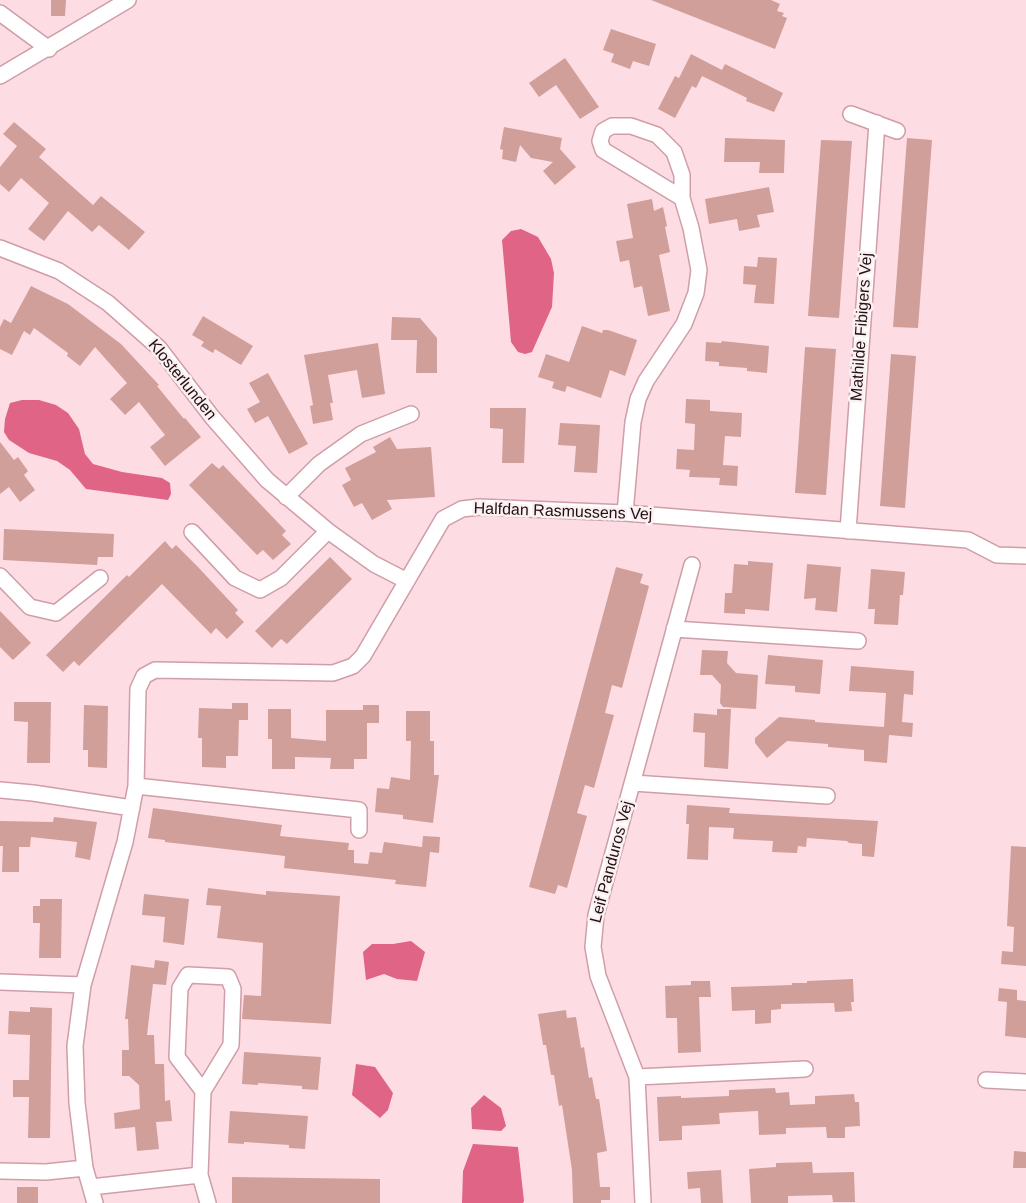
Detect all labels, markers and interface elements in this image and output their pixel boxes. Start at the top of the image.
street label: Mathilde Fibigers Vej [847,252,877,402]
street label: Klosterlunden [144,336,220,424]
street label: Halfdan Rasmussens Vej [473,499,653,525]
street label: Leif Panduros Vej [586,799,638,925]

